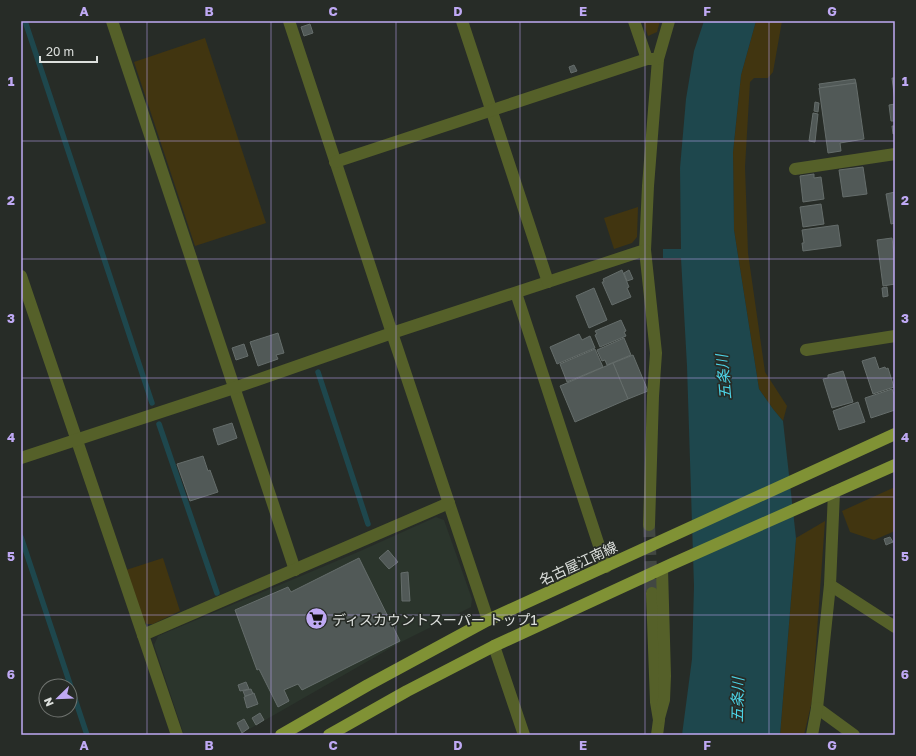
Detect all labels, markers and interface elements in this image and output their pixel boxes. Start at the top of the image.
text: A [79,3,89,19]
text: B [204,3,214,19]
text: C [328,3,338,19]
text: D [453,3,463,19]
text: E [579,3,587,19]
text: F [703,3,711,19]
text: G [827,3,837,19]
scale bar [40,38,97,64]
text: 20 m [46,44,74,59]
text: 1 [8,73,15,89]
text: 1 [902,73,909,89]
text: 2 [7,192,15,208]
text: 2 [901,192,909,208]
text: 3 [7,310,15,326]
text: 3 [901,310,909,326]
water label: 五条川 [712,352,734,400]
text: 4 [7,429,15,445]
text: 4 [901,429,909,445]
street label: 名古屋江南線 [536,538,620,588]
text: 5 [7,548,15,564]
text: 5 [901,548,909,564]
supermarket icon: ディスカウントスーパー トップ1 [304,606,330,632]
place label: ディスカウントスーパー トップ1 [332,611,537,628]
text: 6 [7,666,15,682]
text: 6 [901,666,909,682]
water label: 五条川 [728,675,746,723]
north arrow [38,678,78,718]
text: N [41,696,56,708]
text: A [79,737,89,753]
text: B [204,737,214,753]
text: C [328,737,338,753]
text: D [453,737,463,753]
text: E [579,737,587,753]
text: F [703,737,711,753]
text: G [827,737,837,753]

